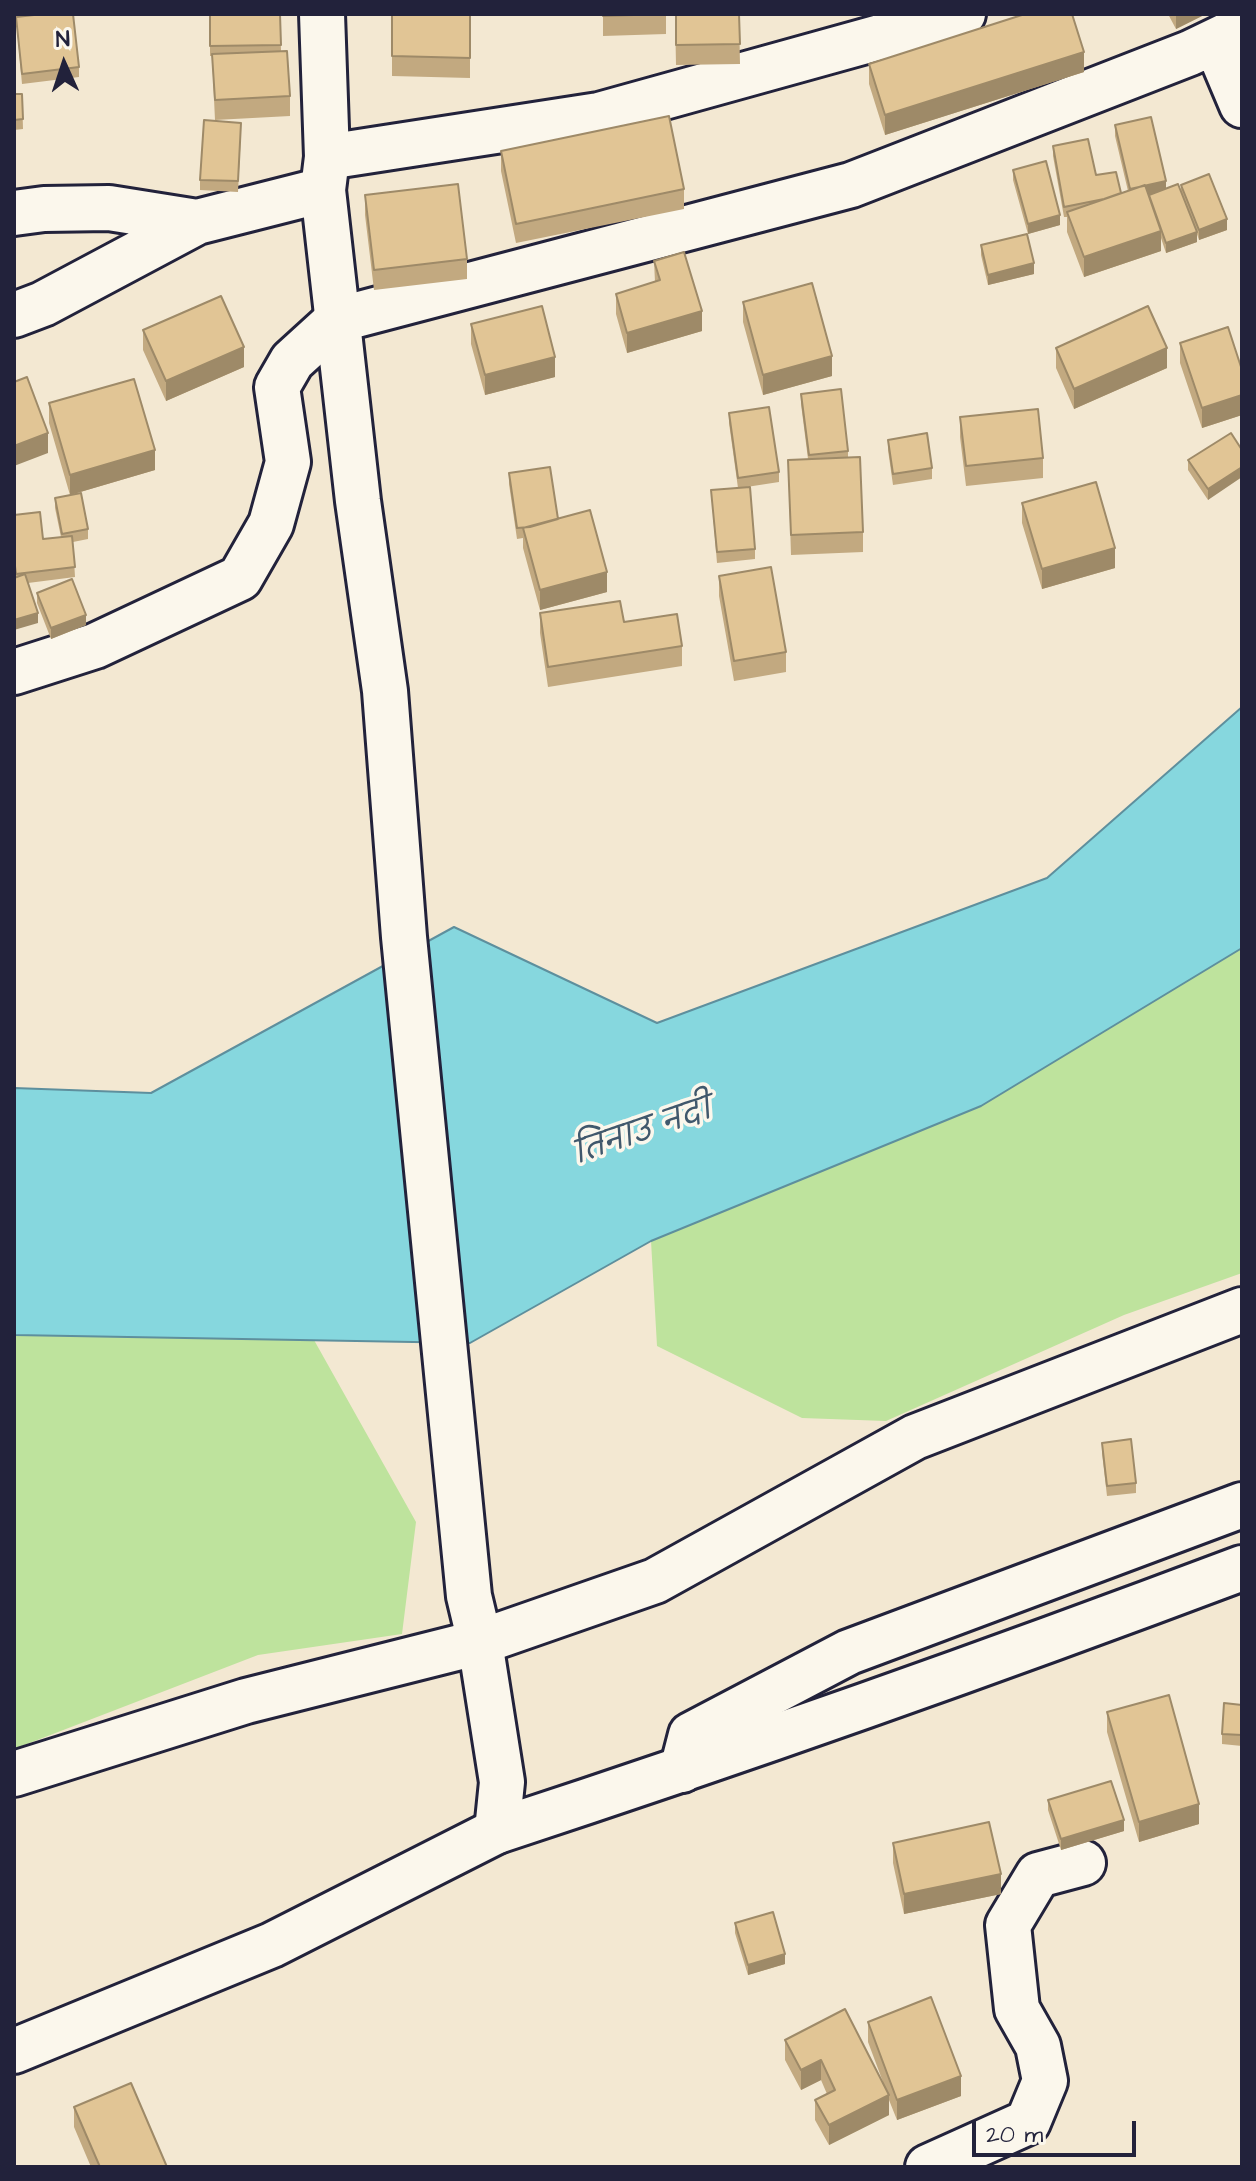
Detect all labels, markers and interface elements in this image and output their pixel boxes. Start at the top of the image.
north arrow [24,24,104,104]
text: N [55,24,70,55]
water label: तिनाउ नदी [569,1094,717,1174]
scale bar [976,2105,1140,2155]
text: 20 m [986,2118,1043,2152]

